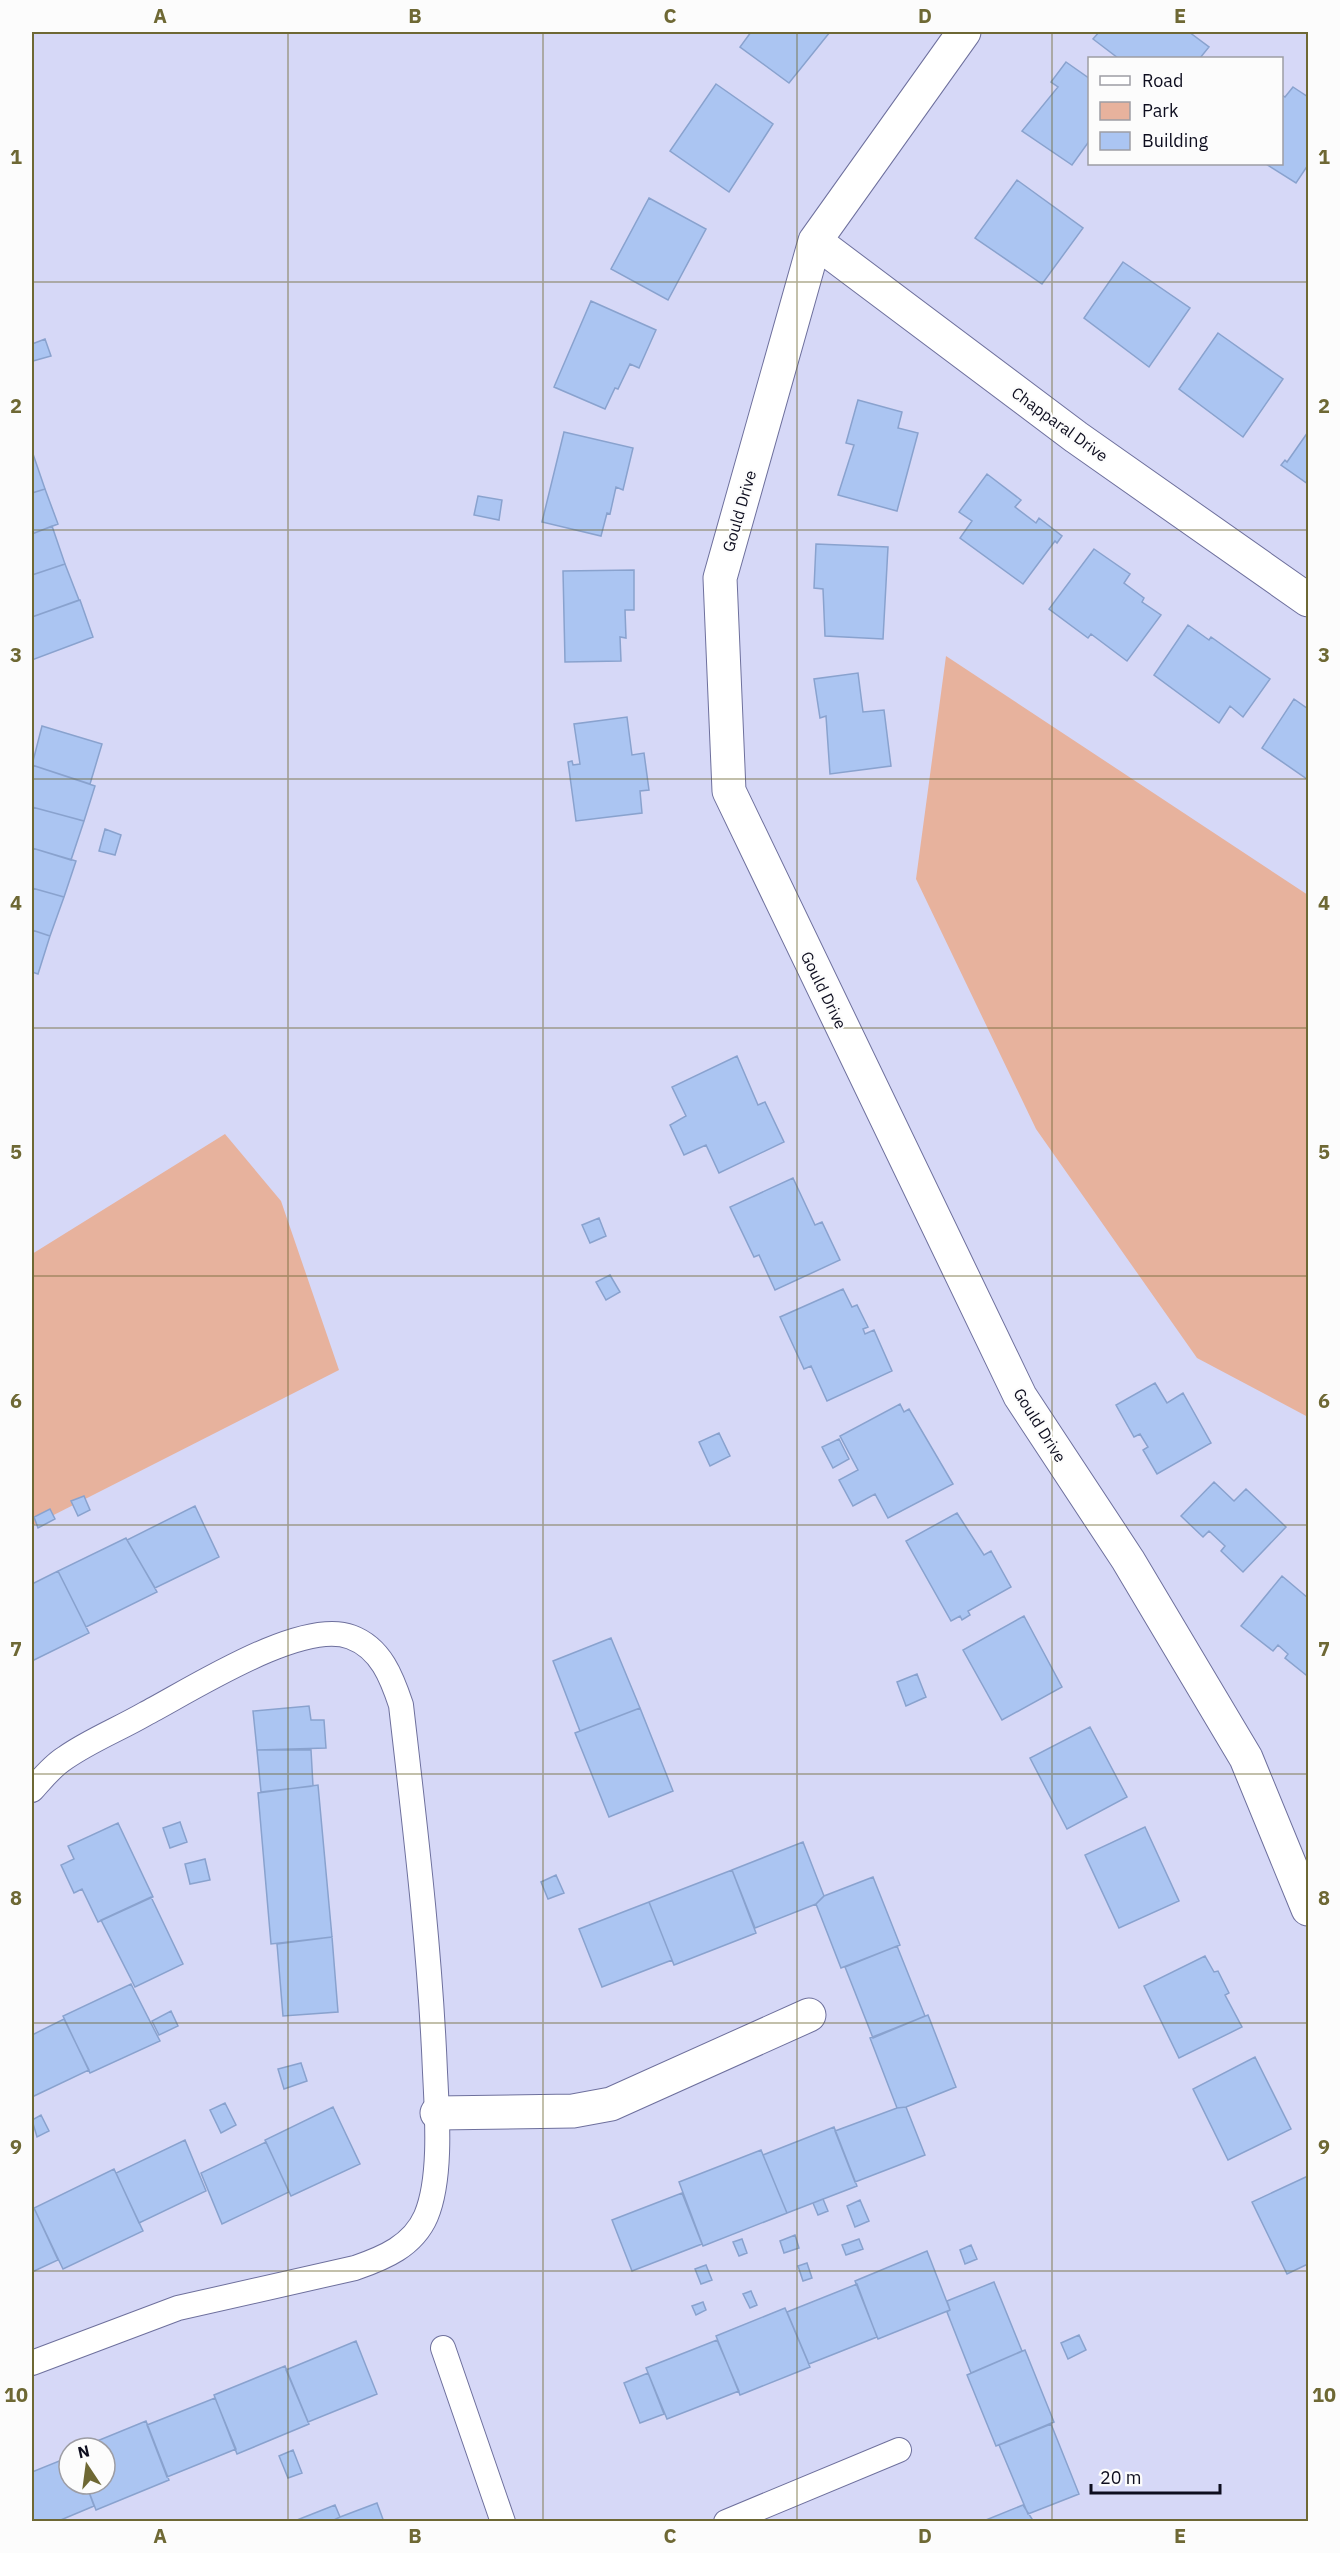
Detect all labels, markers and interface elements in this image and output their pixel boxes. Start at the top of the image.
text: A [153,2,167,29]
text: B [408,2,422,29]
text: C [663,2,677,29]
text: D [918,2,932,29]
text: E [1174,2,1186,29]
legend [1088,57,1283,165]
text: Road [1142,69,1183,92]
text: Park [1142,99,1179,122]
text: Building [1142,129,1209,152]
text: 1 [10,143,22,170]
text: 1 [1318,143,1330,170]
street label: Chapparal Drive [1008,382,1112,466]
text: 2 [10,392,22,419]
text: 2 [1318,392,1330,419]
street label: Gould Drive [718,468,760,554]
text: 3 [10,641,22,668]
text: 3 [1318,641,1330,668]
text: 4 [10,889,22,916]
text: 4 [1318,889,1330,916]
street label: Gould Drive [797,948,851,1032]
text: 5 [10,1138,22,1165]
text: 5 [1318,1138,1330,1165]
street label: Gould Drive [1009,1384,1071,1466]
text: 6 [10,1387,22,1414]
text: 6 [1318,1387,1330,1414]
text: 7 [10,1635,22,1662]
text: 7 [1318,1635,1330,1662]
text: 8 [10,1884,22,1911]
text: 8 [1318,1884,1330,1911]
text: 9 [10,2133,22,2160]
text: 9 [1318,2133,1330,2160]
text: 10 [4,2381,28,2408]
text: 10 [1312,2381,1336,2408]
north arrow [57,2436,117,2496]
text: N [76,2440,92,2462]
scale bar [1091,2457,1220,2495]
text: 20 m [1100,2466,1142,2489]
text: A [153,2522,167,2549]
text: B [408,2522,422,2549]
text: C [663,2522,677,2549]
text: D [918,2522,932,2549]
text: E [1174,2522,1186,2549]

